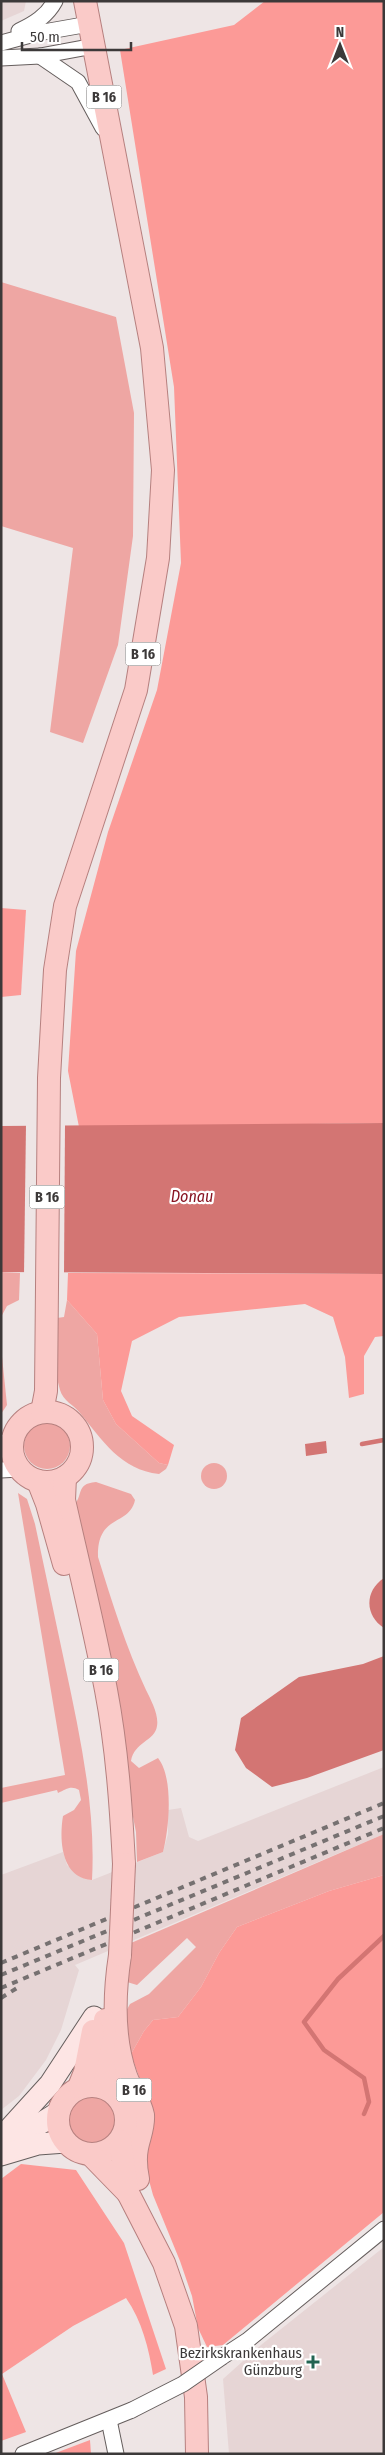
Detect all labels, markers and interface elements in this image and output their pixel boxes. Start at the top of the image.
scale bar [22,20,131,52]
north arrow [315,20,365,70]
text: N [336,24,344,41]
text: 50 m [30,28,60,46]
road number: B 16 [86,85,122,108]
road number: B 16 [126,642,160,666]
road number: B 16 [30,1186,64,1208]
water label: Donau [171,1187,213,1206]
road number: B 16 [84,1658,118,1682]
road number: B 16 [116,2078,152,2102]
place label: Bezirkskrankenhaus Günzburg [180,2344,302,2379]
marker: Bezirkskrankenhaus Günzburg [306,2355,320,2369]

